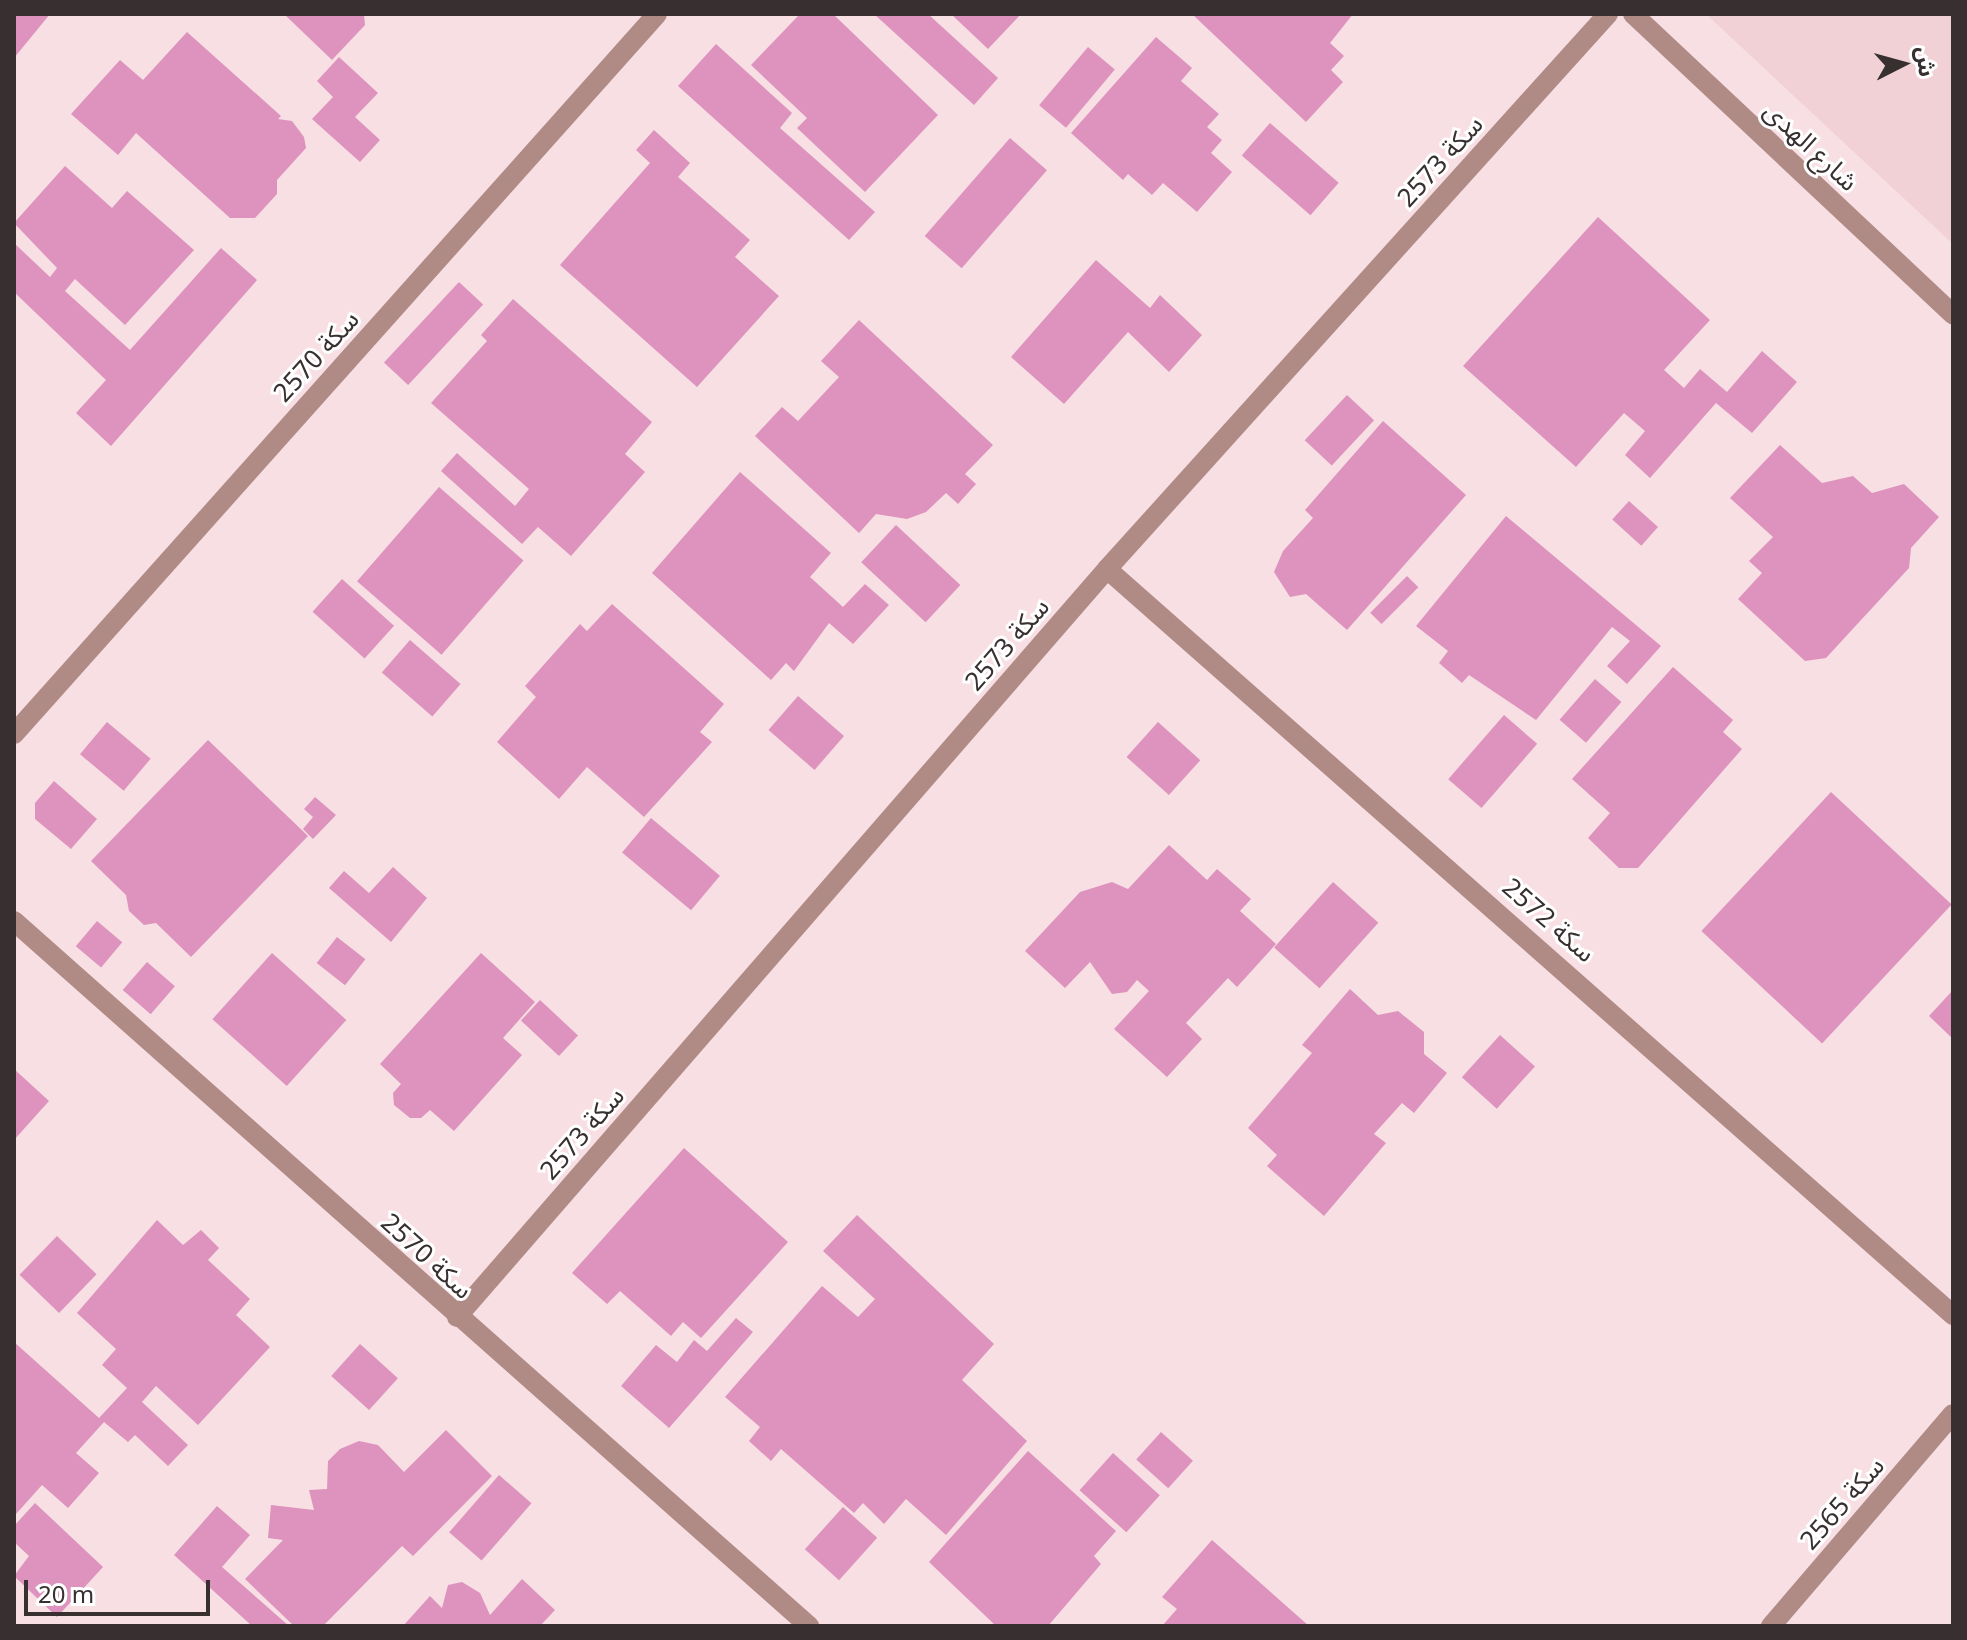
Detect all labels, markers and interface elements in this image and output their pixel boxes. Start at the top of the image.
north arrow [1863,24,1943,104]
text: ش [1910,45,1943,78]
street label: شارع الهدى [1758,95,1864,197]
street label: سكة 2573 [1391,109,1489,213]
street label: سكة 2570 [267,304,365,408]
street label: سكة 2573 [958,591,1056,697]
street label: سكة 2572 [1496,871,1602,969]
street label: سكة 2573 [533,1080,631,1186]
street label: سكة 2570 [375,1207,479,1305]
street label: سكة 2565 [1793,1450,1891,1556]
scale bar [28,1564,214,1614]
text: 20 m [38,1577,94,1610]

